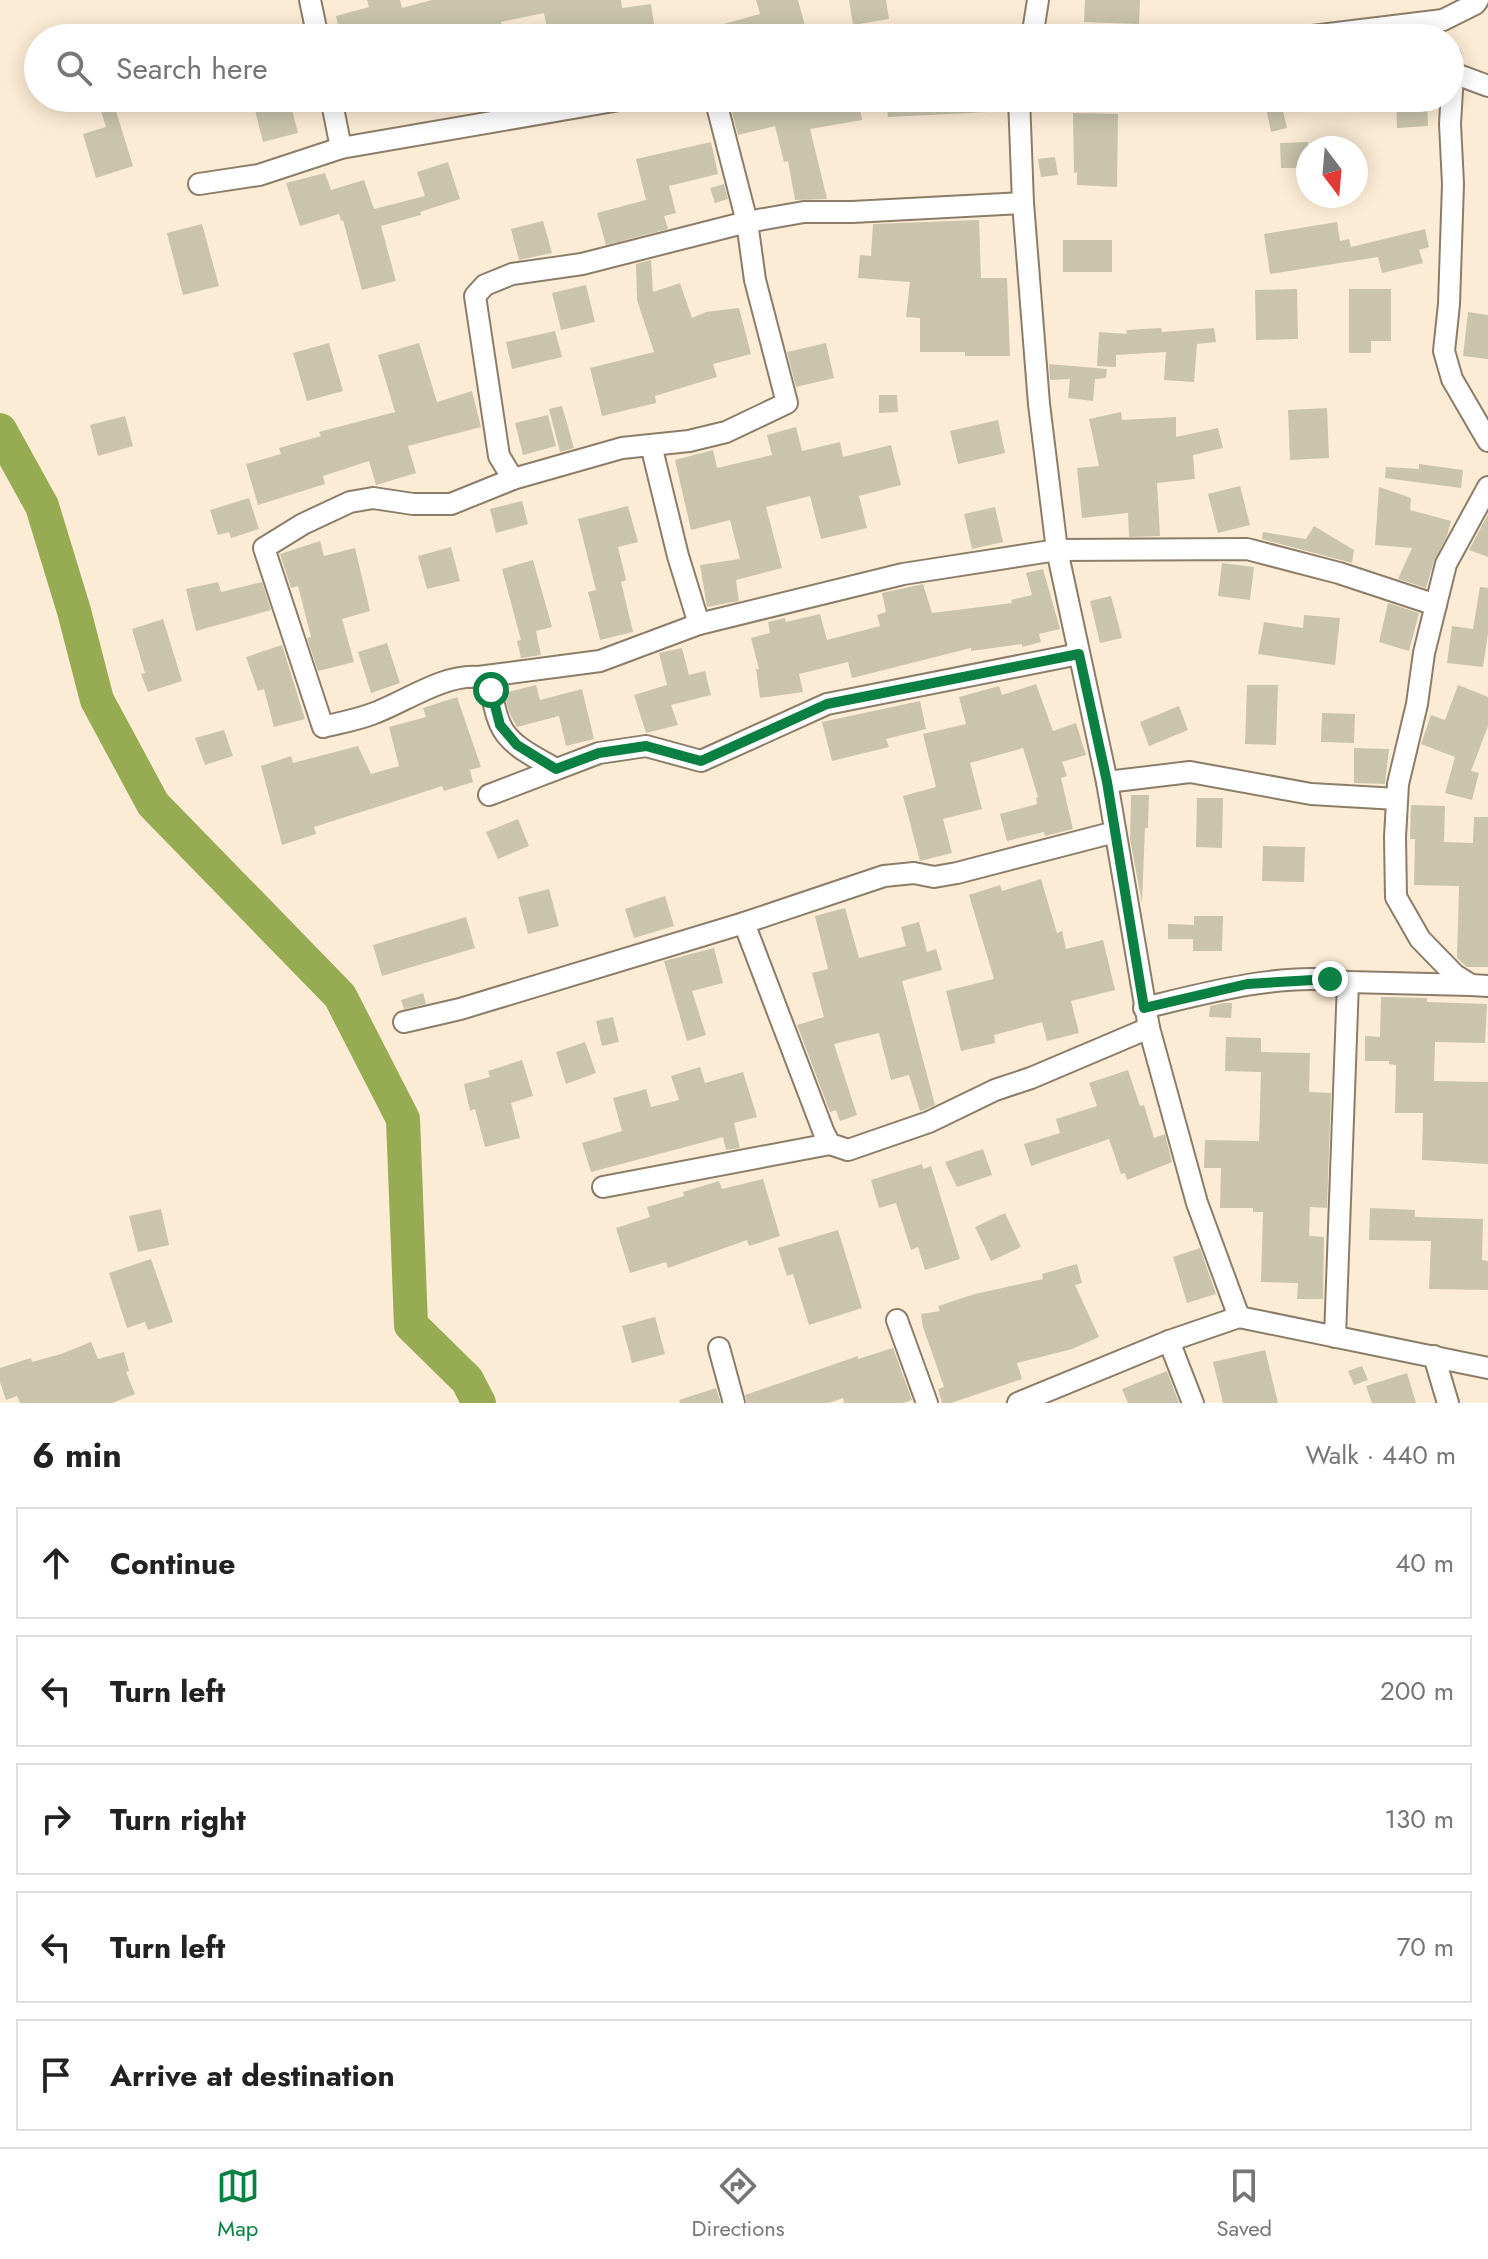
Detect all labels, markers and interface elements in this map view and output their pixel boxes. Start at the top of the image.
search box [24,24,1464,112]
icon: search [52,46,96,90]
text: Search here [116,47,268,90]
north arrow [1296,136,1368,208]
route start [473,672,509,708]
route end [1312,961,1348,997]
text: 6 min [32,1431,122,1480]
text: Walk · 440 m [1306,1436,1456,1474]
icon: ahead [34,1541,78,1585]
text: Continue [110,1542,236,1585]
text: 40 m [1395,1544,1454,1582]
icon: left [34,1669,78,1713]
text: Turn left [110,1670,225,1713]
text: 200 m [1380,1672,1454,1710]
icon: right [34,1797,78,1841]
text: Turn right [110,1798,246,1841]
text: 130 m [1384,1800,1454,1838]
icon: left [34,1925,78,1969]
text: Turn left [110,1926,225,1969]
text: 70 m [1397,1928,1454,1966]
icon: arrive [34,2053,78,2097]
text: Arrive at destination [110,2054,395,2097]
tab: Map [216,2164,260,2244]
tab: Directions [692,2164,785,2244]
tab: Saved [1216,2164,1272,2244]

